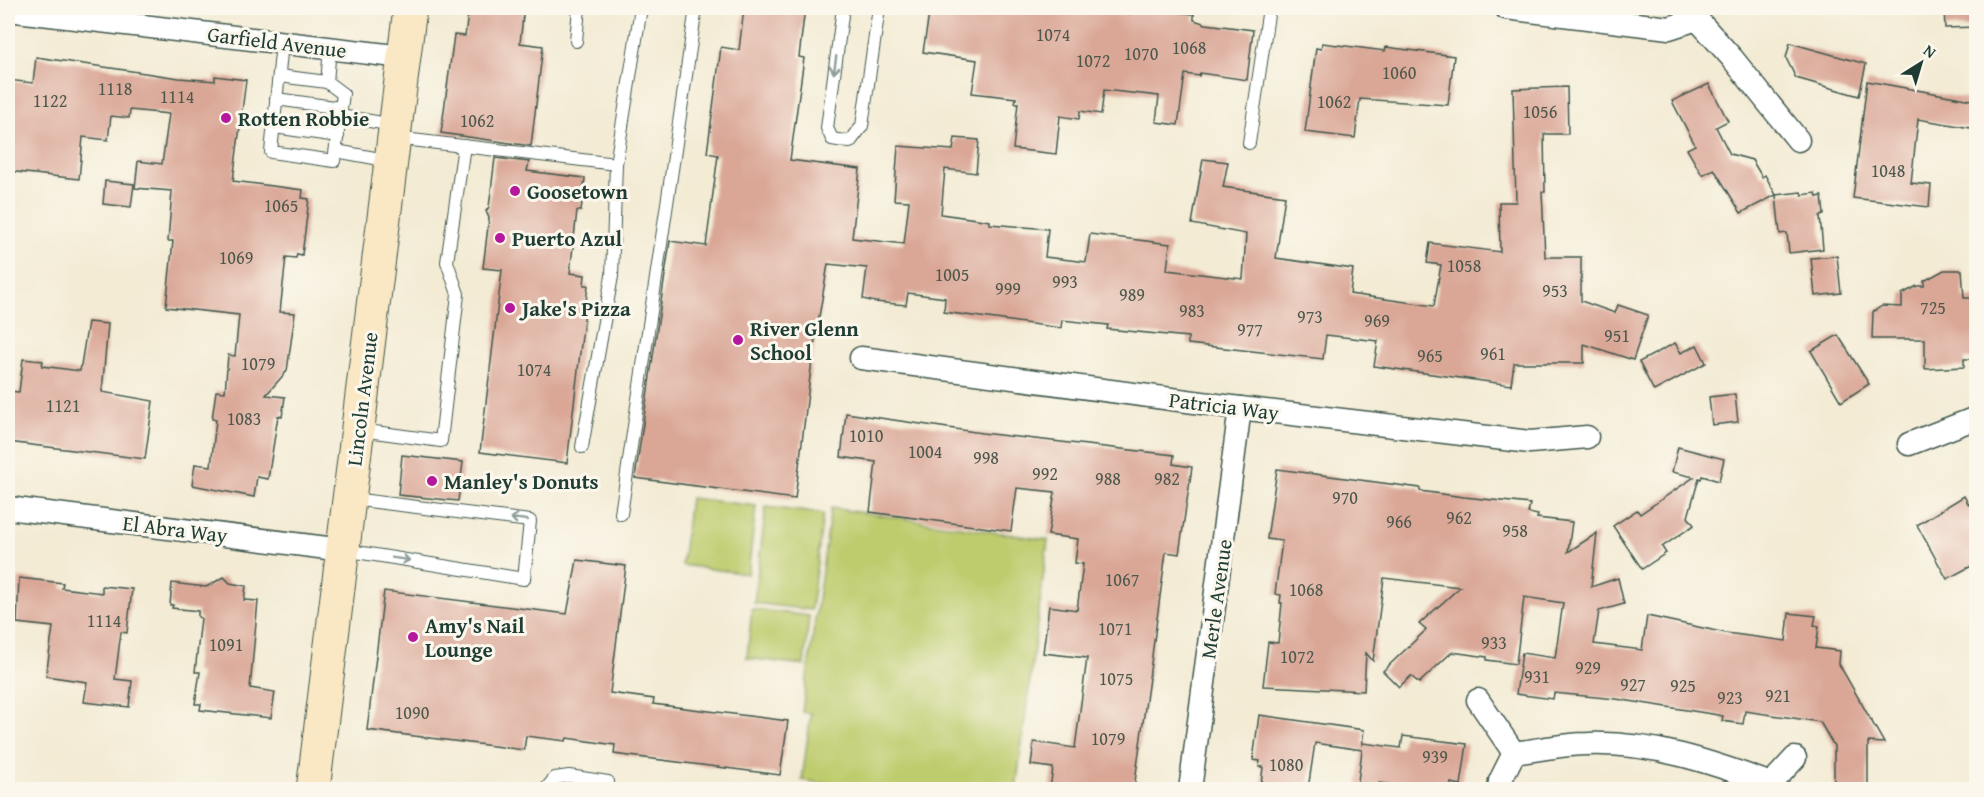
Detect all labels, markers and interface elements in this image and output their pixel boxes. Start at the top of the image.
street label: Garfield Avenue [206,18,348,66]
house number: 1074 [1036,21,1070,48]
north arrow [1891,33,1951,93]
house number: 1068 [1172,34,1206,61]
text: N [1919,38,1942,64]
house number: 1070 [1124,40,1159,67]
house number: 1072 [1076,47,1110,74]
one-way arrow [830,55,841,75]
house number: 1060 [1382,59,1417,86]
house number: 1118 [98,75,132,102]
house number: 1114 [160,83,194,110]
house number: 1122 [33,87,67,114]
house number: 1062 [1317,88,1351,115]
house number: 1056 [1523,98,1557,125]
place label: Rotten Robbie [238,103,369,134]
house number: 1062 [460,107,494,134]
marker: Rotten Robbie [219,111,233,125]
house number: 1048 [1871,157,1905,184]
place label: Goosetown [527,176,628,207]
marker: Goosetown [508,184,522,198]
house number: 1065 [264,192,298,219]
place label: Puerto Azul [512,223,622,254]
marker: Puerto Azul [493,231,507,245]
house number: 1069 [219,244,253,271]
house number: 1058 [1447,252,1481,279]
house number: 1005 [935,261,969,288]
house number: 993 [1052,268,1078,295]
house number: 999 [995,275,1021,302]
house number: 953 [1542,277,1568,304]
house number: 989 [1119,281,1145,308]
place label: Jake's Pizza [519,293,631,324]
house number: 725 [1920,294,1946,321]
house number: 983 [1179,297,1205,324]
marker: Jake's Pizza [503,301,517,315]
house number: 973 [1297,303,1323,330]
house number: 969 [1364,307,1390,334]
place label: River Glenn School [750,313,859,368]
house number: 977 [1237,316,1263,343]
house number: 951 [1604,322,1630,349]
street label: Lincoln Avenue [338,330,386,468]
marker: River Glenn School [731,333,745,347]
house number: 961 [1480,340,1506,367]
house number: 965 [1417,342,1443,369]
house number: 1079 [241,350,275,377]
house number: 1074 [517,356,551,383]
street label: Patricia Way [1167,384,1281,428]
house number: 1121 [46,392,80,419]
house number: 1083 [227,405,261,432]
house number: 1010 [849,422,884,449]
house number: 1004 [908,438,942,465]
house number: 998 [973,444,999,471]
house number: 992 [1032,460,1058,487]
house number: 988 [1095,465,1121,492]
house number: 982 [1154,465,1180,492]
place label: Manley's Donuts [444,466,599,497]
marker: Manley's Donuts [425,474,439,488]
house number: 970 [1332,484,1358,511]
house number: 962 [1446,504,1472,531]
street label: El Abra Way [121,507,230,551]
house number: 966 [1386,508,1412,535]
one-way arrow [509,513,529,524]
house number: 958 [1502,517,1528,544]
street label: Merle Avenue [1192,537,1240,661]
one-way arrow [390,553,410,564]
house number: 1067 [1105,566,1139,593]
house number: 1068 [1289,576,1323,603]
house number: 1114 [87,607,121,634]
place label: Amy's Nail Lounge [425,610,525,665]
house number: 1071 [1098,615,1132,642]
house number: 933 [1481,629,1507,656]
marker: Amy's Nail Lounge [406,630,420,644]
house number: 1091 [209,631,243,658]
house number: 1072 [1280,643,1314,670]
house number: 929 [1575,654,1601,681]
house number: 931 [1524,663,1550,690]
house number: 1075 [1099,665,1133,692]
house number: 927 [1620,671,1646,698]
house number: 925 [1670,672,1696,699]
house number: 921 [1765,682,1791,709]
house number: 923 [1717,684,1743,711]
house number: 1090 [395,699,430,726]
house number: 1079 [1091,725,1125,752]
house number: 939 [1422,743,1448,770]
house number: 1080 [1269,751,1304,778]

